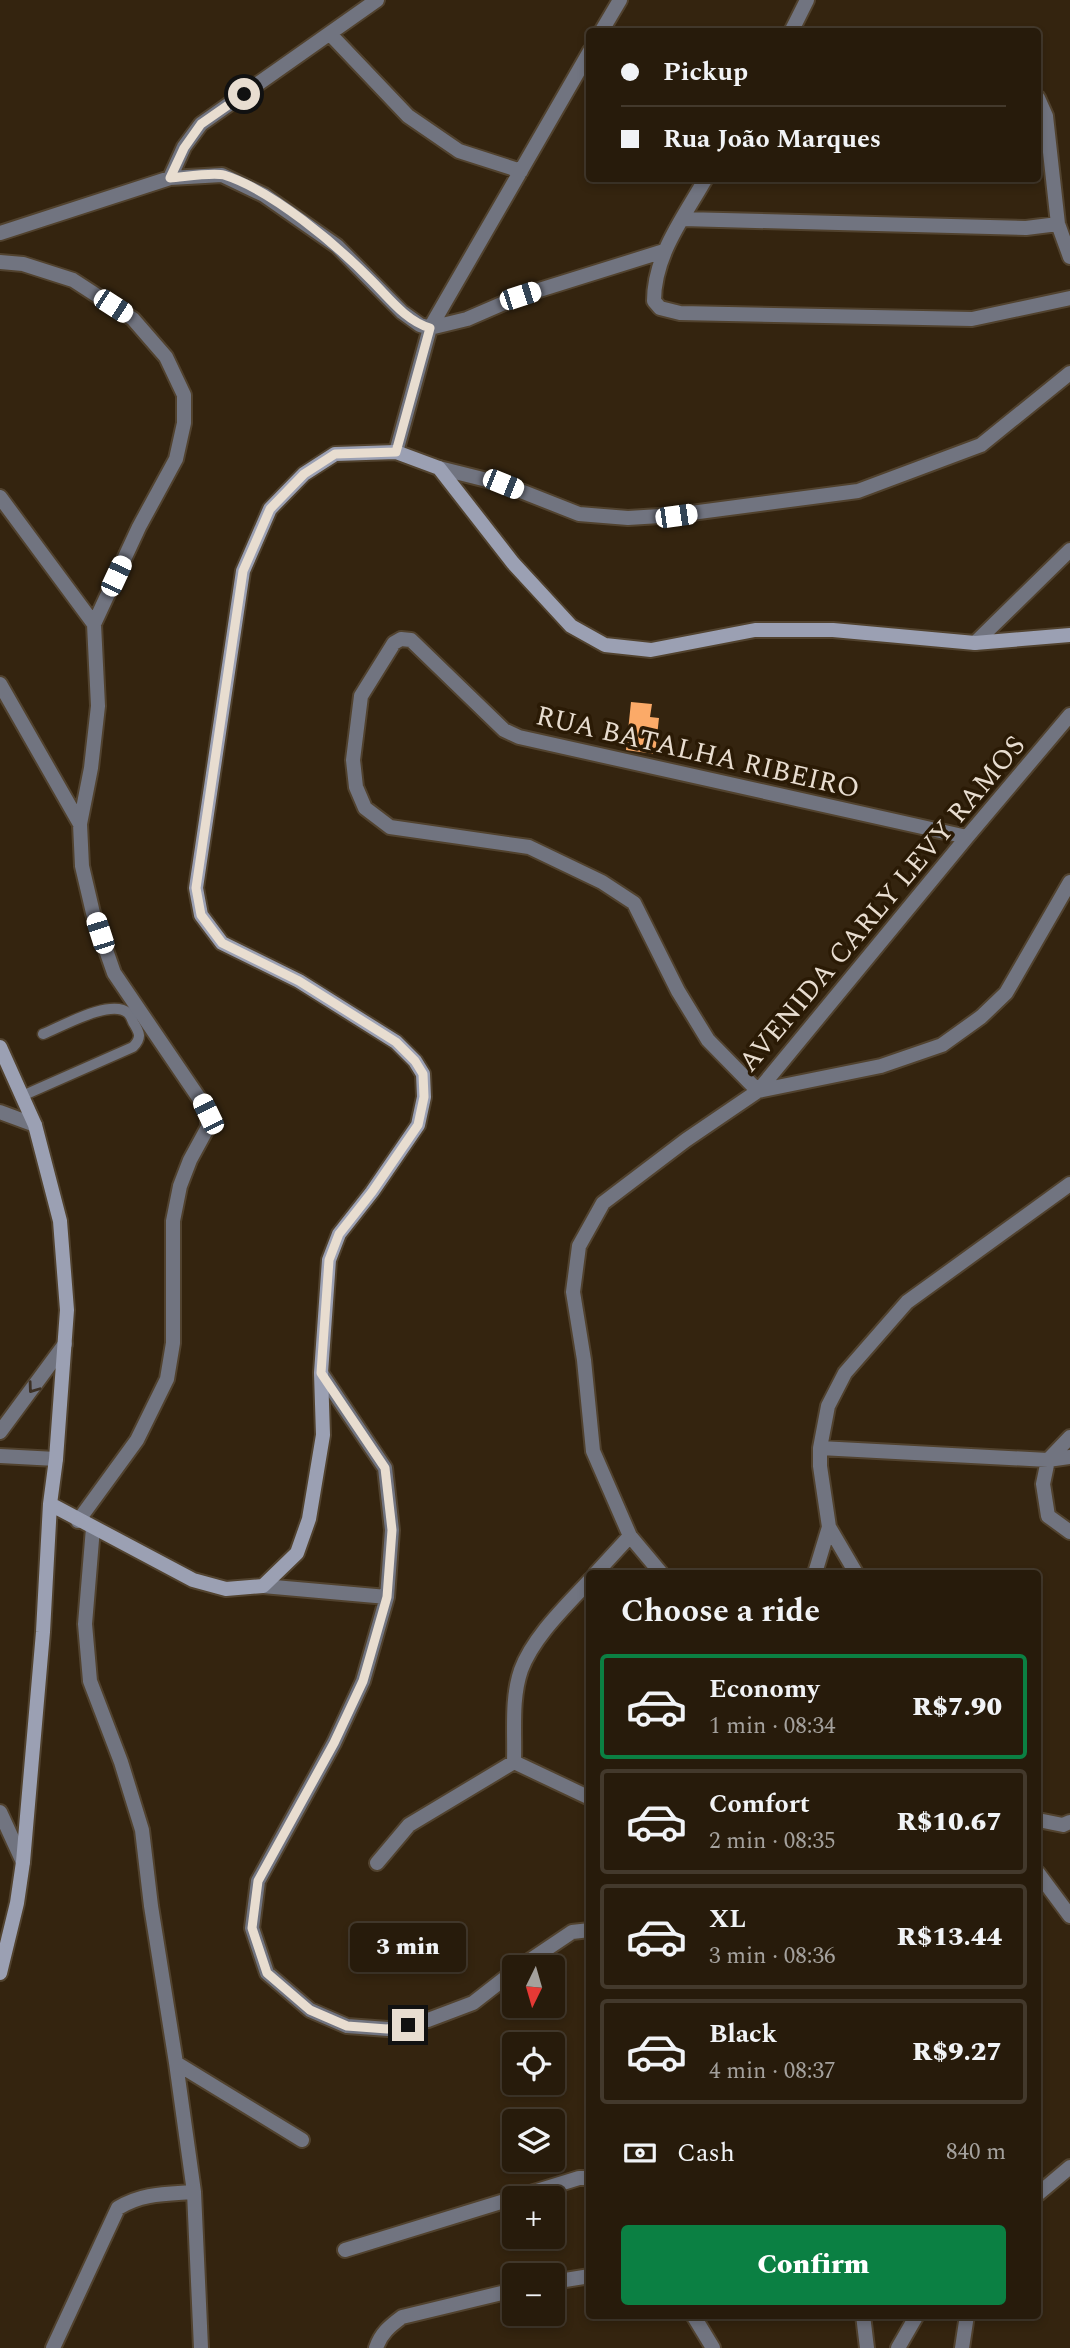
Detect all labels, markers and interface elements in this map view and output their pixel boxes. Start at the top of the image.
text: Pickup [663,52,748,92]
route start [228,78,260,110]
text: Rua João Marques [663,119,881,159]
car [497,280,544,312]
car [90,286,137,326]
car [480,466,527,502]
car [654,503,699,529]
car [98,553,135,599]
street label: RUA BATALHA RIBEIRO [532,694,864,811]
street label: AVENIDA CARLY LEVY RAMOS [728,726,1036,1082]
car [84,910,117,956]
car [190,1091,227,1137]
one-way arrow [28,1380,41,1393]
text: Choose a ride [621,1587,820,1636]
text: Economy [709,1669,819,1709]
icon: car [625,1675,688,1738]
text: R$7.90 [912,1687,1002,1727]
text: 1 min · 08:34 [709,1709,836,1744]
text: Comfort [709,1784,810,1824]
icon: car [625,1790,688,1853]
text: R$10.67 [897,1802,1002,1842]
text: 2 min · 08:35 [709,1824,836,1859]
text: XL [709,1899,746,1939]
icon: car [625,1905,688,1968]
text: R$13.44 [897,1917,1002,1957]
callout: 3 min [350,1924,466,1972]
text: 3 min [376,1930,440,1965]
text: 3 min · 08:36 [709,1939,836,1974]
north arrow [502,1955,565,2018]
map controls [502,1955,565,2326]
route end [392,2009,424,2041]
text: Black [709,2014,777,2054]
icon: car [625,2020,688,2083]
button: locate [502,2032,565,2095]
text: R$9.27 [912,2032,1002,2072]
text: 4 min · 08:37 [709,2054,836,2089]
button: layers [502,2109,565,2172]
text: Cash [677,2133,735,2173]
icon: cash [621,2134,659,2172]
text: 840 m [946,2135,1006,2170]
button: + [502,2186,565,2249]
button: Confirm [621,2225,1006,2305]
button: − [502,2263,565,2326]

